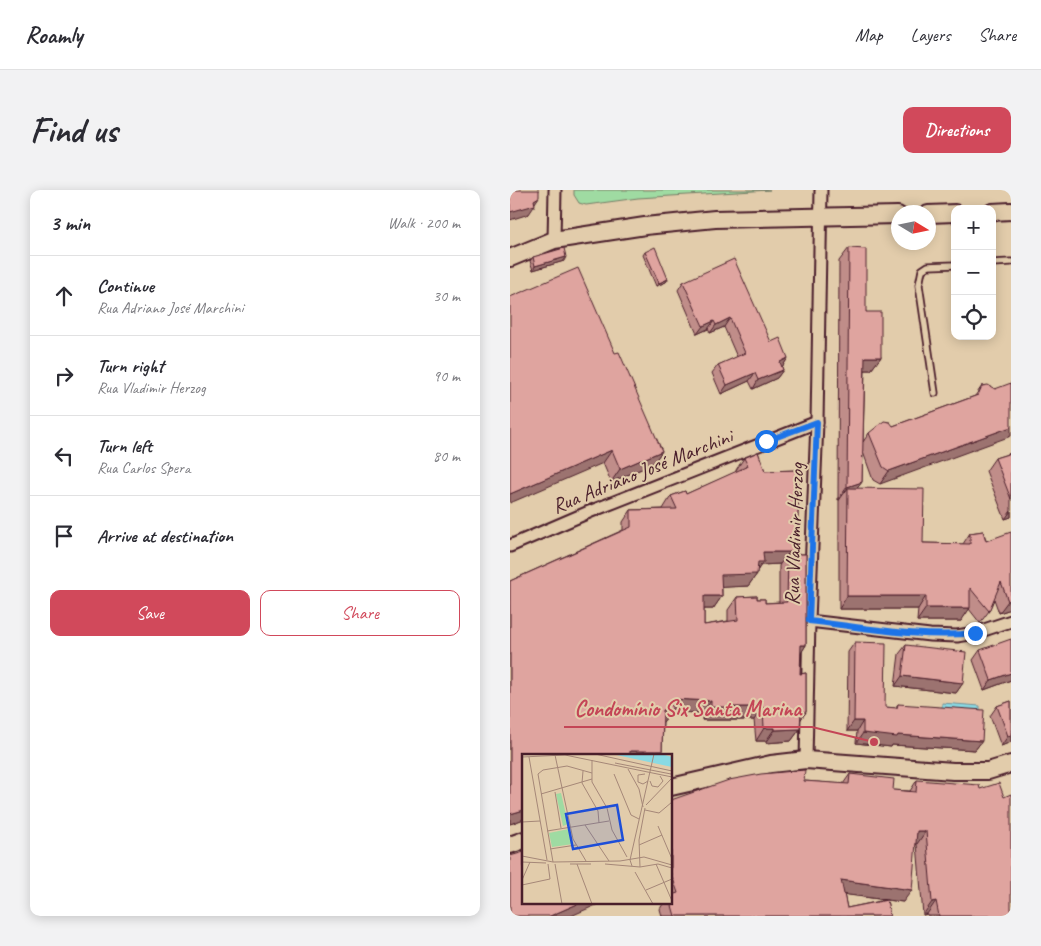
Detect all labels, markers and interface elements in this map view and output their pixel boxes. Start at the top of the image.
text: Roamly [25,20,82,50]
text: Map [855,24,883,46]
text: Layers [911,24,950,46]
text: Share [978,24,1016,46]
button: Directions [903,107,1011,153]
text: Find us [30,108,117,153]
north arrow [891,205,936,250]
map controls [951,205,996,340]
button: + [951,205,996,250]
text: 3 min [50,210,90,236]
text: Walk · 200 m [388,213,460,233]
button: − [951,250,996,295]
text: Continue [97,274,154,298]
icon: ahead [50,282,78,310]
text: 30 m [433,286,460,306]
button: locate [951,295,996,340]
text: Rua Adriano José Marchini [97,298,244,318]
text: Turn right [97,354,164,378]
icon: right [50,362,78,390]
text: 90 m [433,366,460,386]
text: Rua Vladimir Herzog [97,378,206,398]
street label: Rua Adriano José Marchini [548,422,739,519]
route start [755,430,778,453]
text: Turn left [97,434,152,458]
icon: left [50,442,78,470]
text: 80 m [433,446,460,466]
text: Rua Carlos Spera [97,458,190,478]
street label: Rua Vladimir Herzog [779,461,810,606]
icon: arrive [50,522,78,550]
text: Arrive at destination [97,524,233,548]
button: Save [50,590,250,636]
button: Share [260,590,460,636]
route end [964,622,987,645]
callout: Condomínio Six Santa Marina [564,690,812,727]
text: Condomínio Six Santa Marina [575,695,803,723]
inset map [522,754,672,904]

